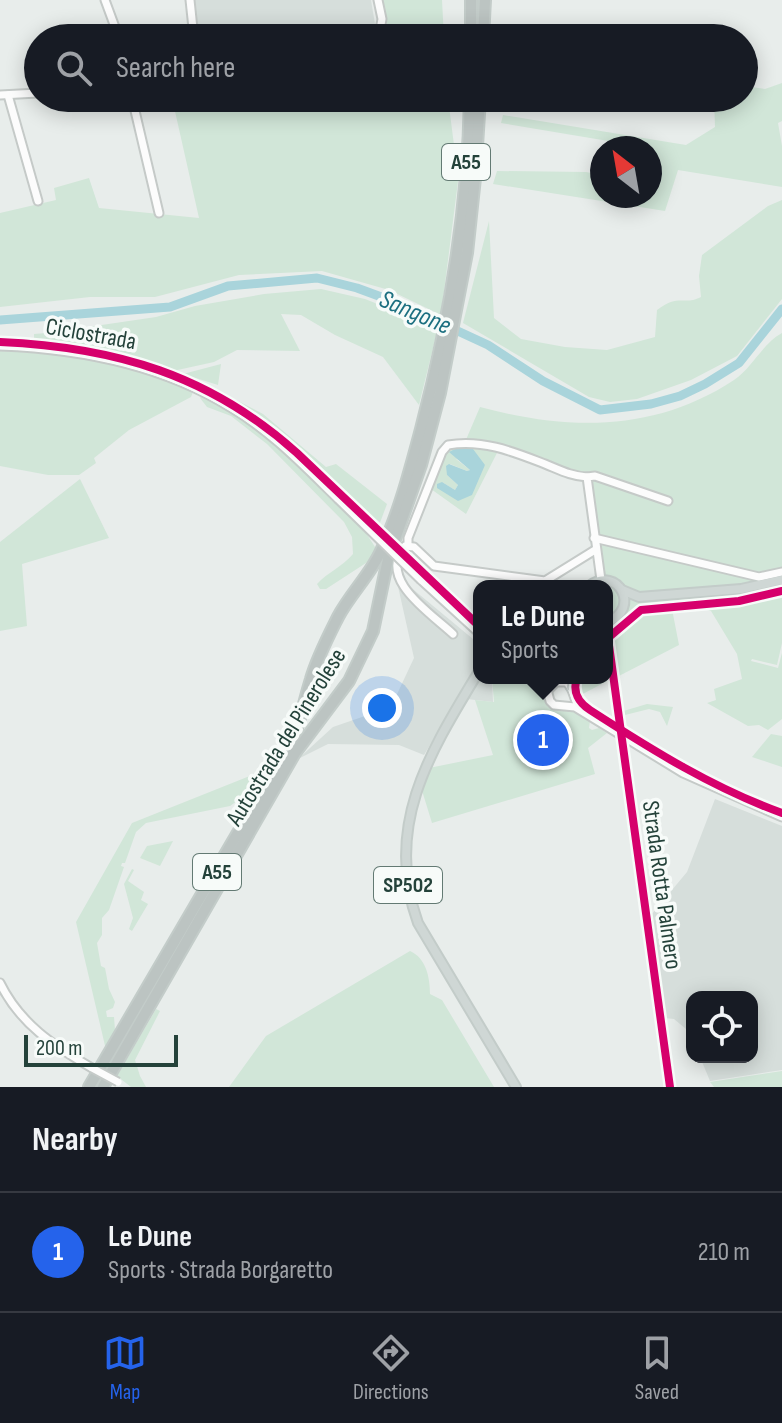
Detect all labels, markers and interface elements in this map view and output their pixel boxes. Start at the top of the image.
search box [24,24,758,112]
icon: search [52,46,96,90]
text: Search here [116,50,235,86]
north arrow [590,136,662,208]
road number: A55 [442,144,490,180]
water label: Sangone [375,284,455,342]
street label: Ciclostrada [44,312,138,356]
popup [473,580,613,684]
text: Le Dune [501,599,585,635]
text: Sports [501,635,559,666]
street label: Autostrada del Pinerolese [219,643,352,832]
your location [362,688,402,728]
pin: 1 [517,710,569,770]
street label: Strada Rotta Palmero [636,799,688,971]
road number: A55 [193,854,241,890]
road number: SP502 [374,867,442,903]
map controls [686,991,758,1063]
button: locate [686,991,758,1063]
scale bar [24,1031,178,1067]
text: 200 m [36,1035,82,1062]
text: Nearby [32,1119,118,1160]
text: Le Dune [108,1219,192,1255]
text: 1 [53,1237,63,1268]
text: 210 m [698,1237,750,1268]
text: Sports · Strada Borgaretto [108,1255,333,1286]
tab: Map [103,1331,147,1406]
tab: Directions [353,1331,429,1406]
tab: Saved [635,1331,679,1406]

